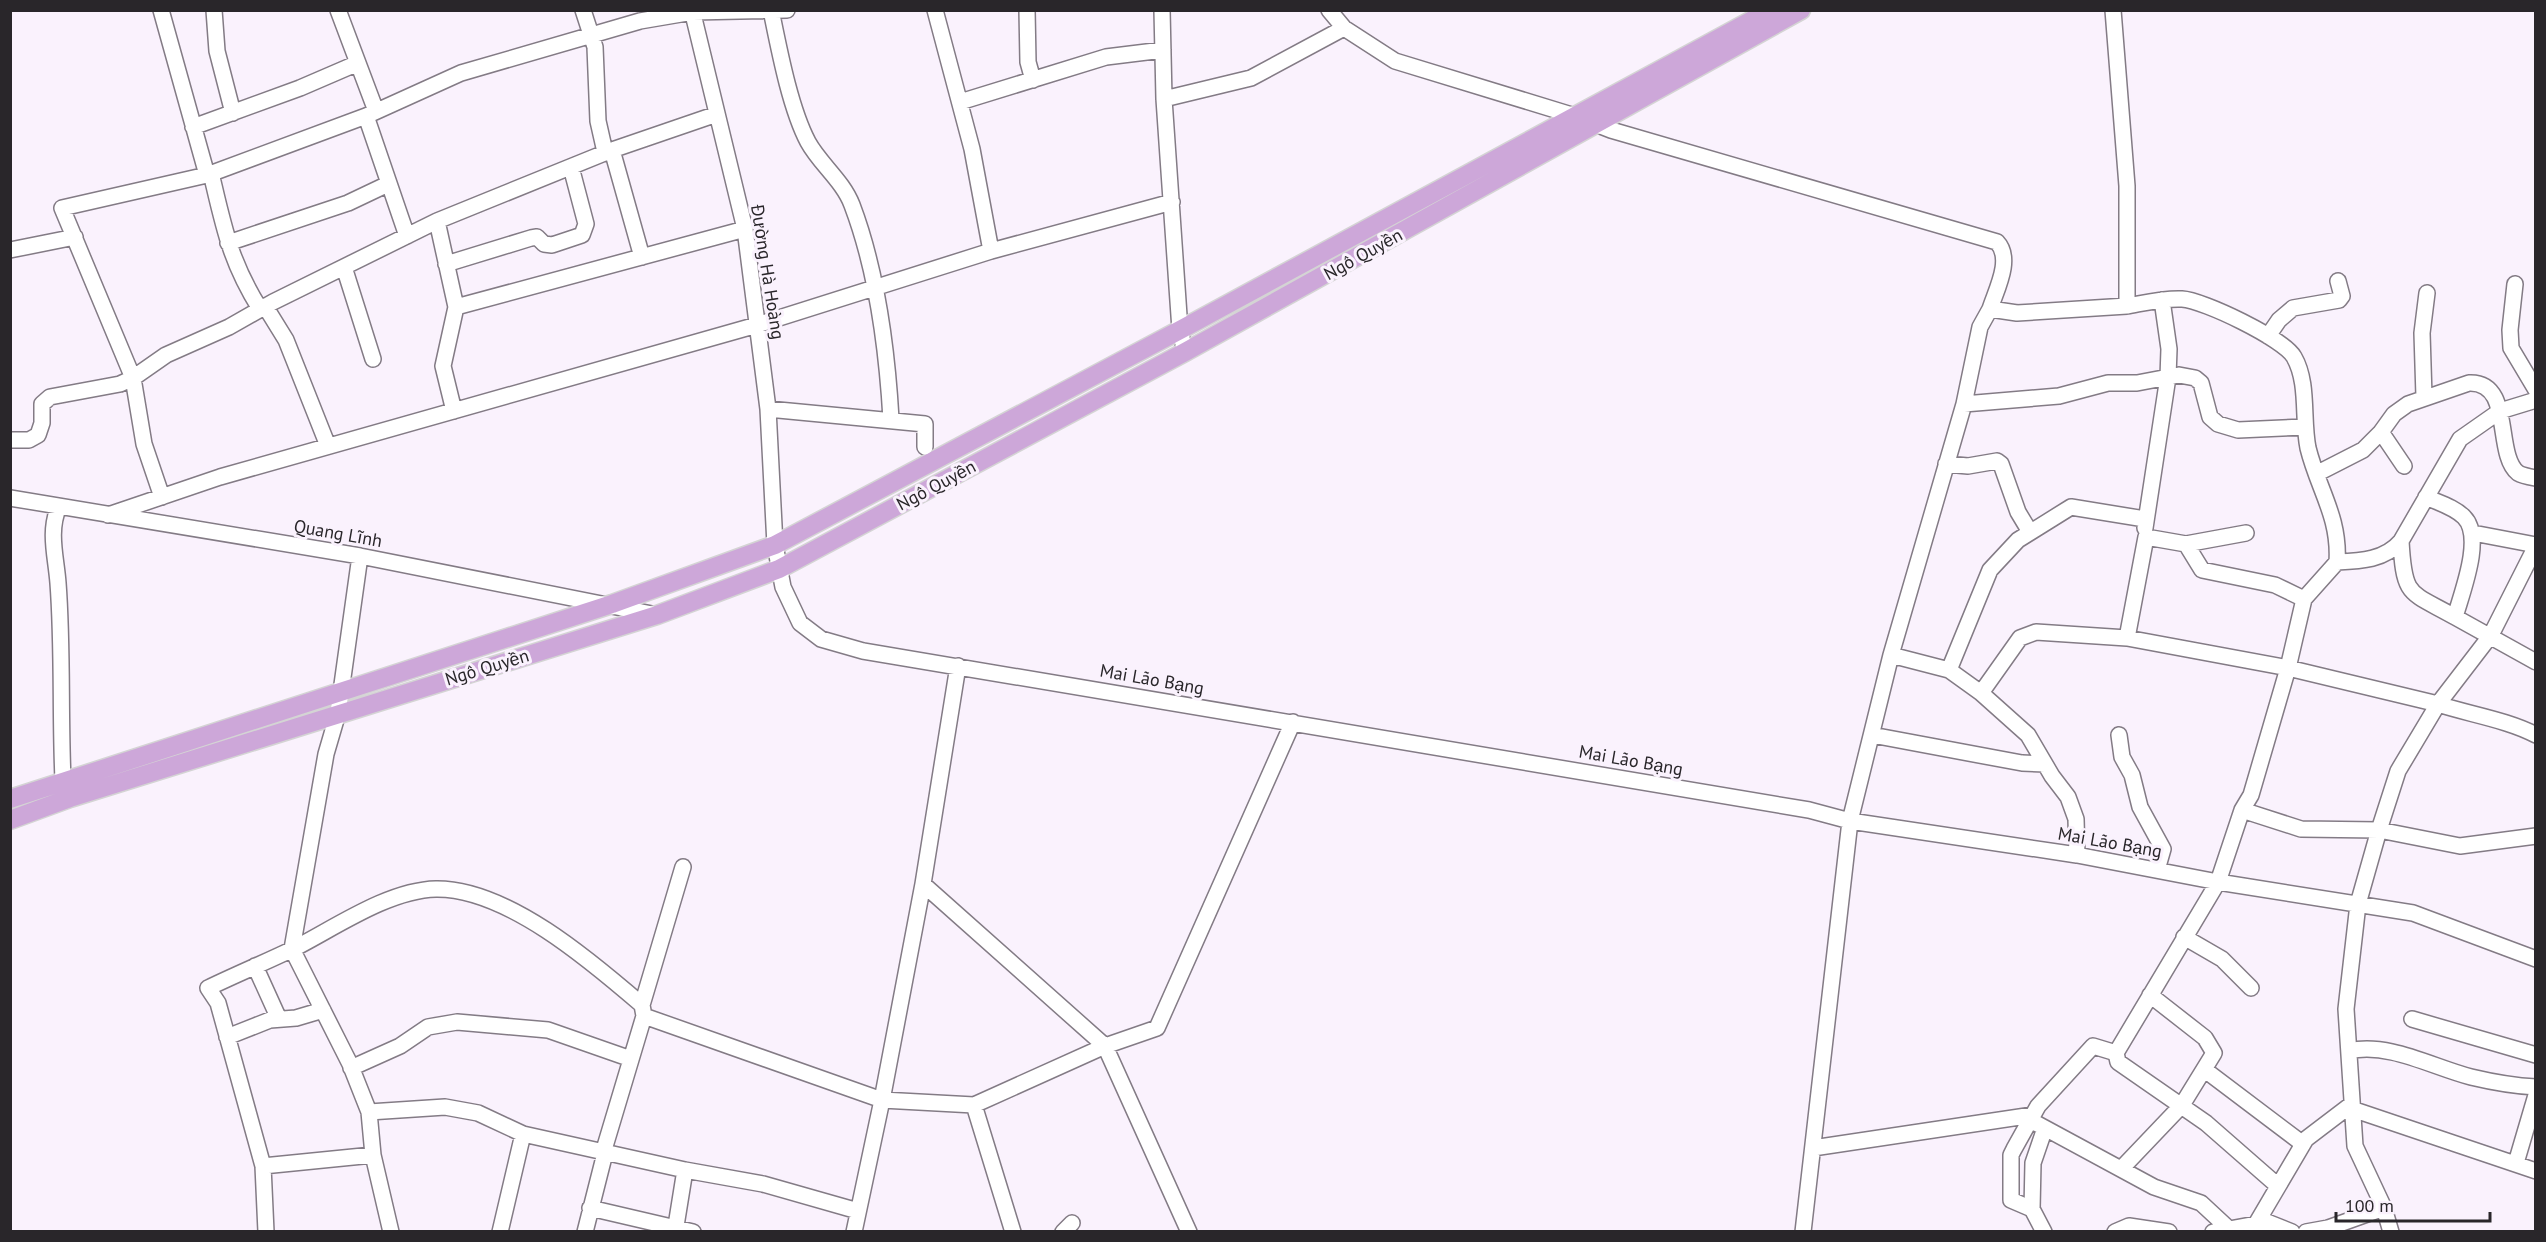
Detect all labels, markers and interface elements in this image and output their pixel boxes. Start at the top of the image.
street label: Đường Hà Hoàng [746,202,790,341]
street label: Ngô Quyền [1320,223,1406,285]
street label: Ngô Quyền [892,455,980,515]
street label: Quang Lĩnh [292,514,384,552]
street label: Ngô Quyền [442,643,532,691]
street label: Mai Lão Bạng [1098,659,1206,699]
street label: Mai Lão Bạng [1577,740,1685,780]
street label: Mai Lão Bạng [2056,822,2164,862]
scale bar [2336,1185,2490,1223]
text: 100 m [2345,1194,2394,1217]

